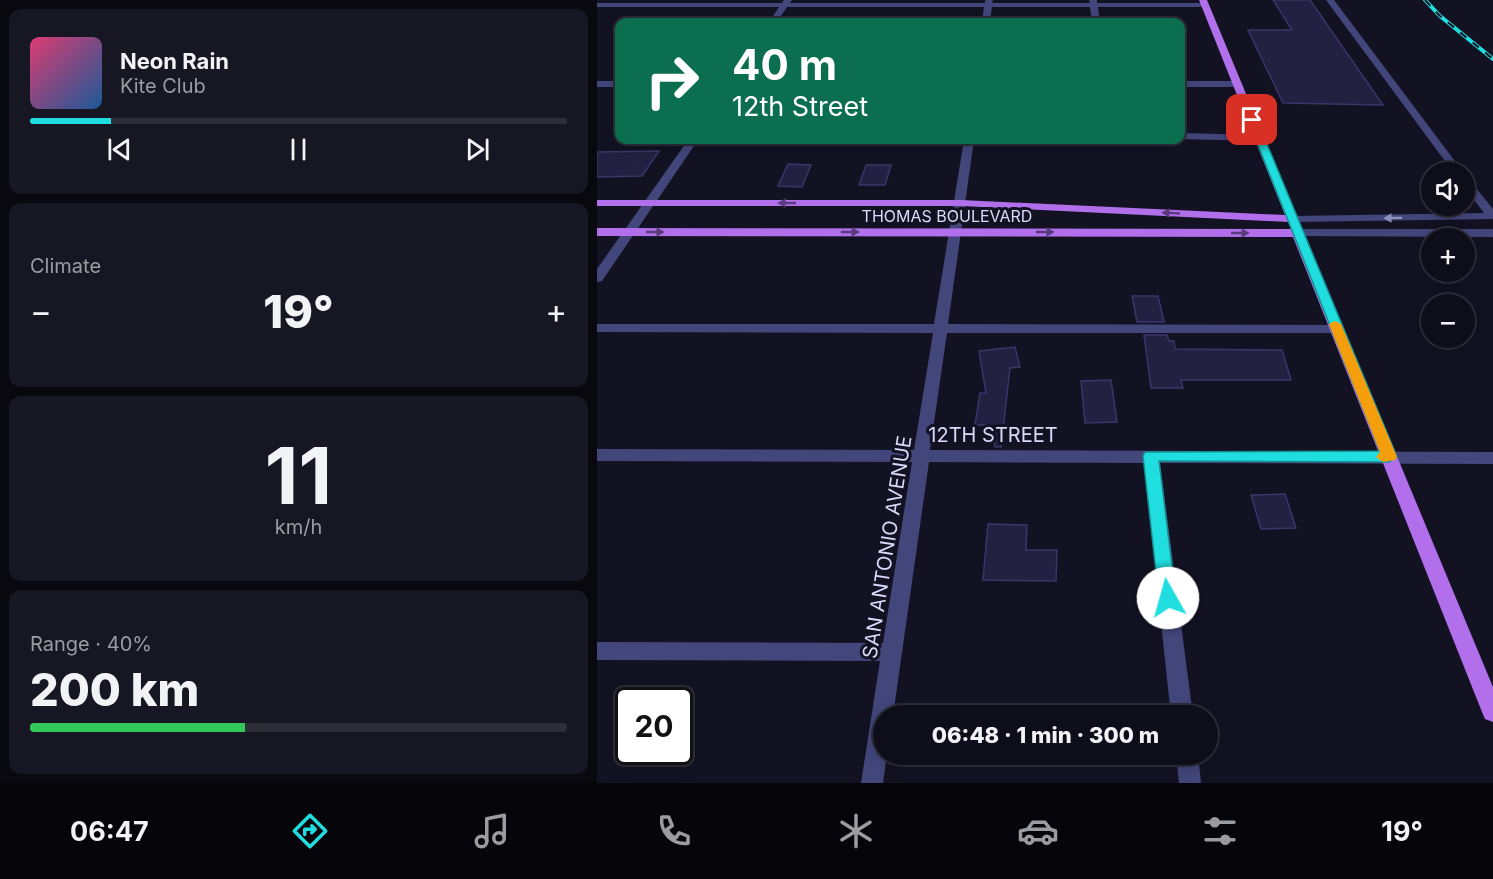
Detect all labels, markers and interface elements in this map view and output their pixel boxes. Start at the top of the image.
text: 40 m [732,39,837,90]
icon: right [633,42,711,120]
text: Neon Rain [120,48,229,74]
text: Kite Club [120,74,206,98]
text: 12th Street [732,90,868,123]
pin [1226,94,1277,145]
icon: arrive [1235,103,1268,136]
icon: previous [103,133,136,166]
icon: pause [282,133,315,166]
icon: next [461,133,494,166]
map controls [1421,162,1475,348]
button: sound [1421,162,1475,216]
one-way arrow [778,198,797,208]
street label: THOMAS BOULEVARD [862,206,1032,226]
one-way arrow [1162,209,1181,218]
one-way arrow [1383,213,1402,222]
one-way arrow [646,227,665,237]
one-way arrow [841,227,860,237]
one-way arrow [1036,227,1055,237]
one-way arrow [1231,228,1250,238]
button: + [1421,228,1475,282]
text: Climate [30,254,101,278]
text: 19° [263,284,334,339]
text: − [30,291,52,331]
text: + [545,291,567,331]
button: − [1421,294,1475,348]
street label: 12TH STREET [928,423,1058,447]
text: 11 [265,428,332,523]
street label: SAN ANTONIO AVENUE [858,434,916,660]
text: km/h [275,515,322,539]
position arrow [1136,566,1200,630]
text: Range · 40% [30,632,152,656]
text: 200 km [30,662,199,717]
speed limit sign: 20 [615,687,693,765]
text: 06:48 · 1 min · 300 m [932,722,1159,748]
icon: directions [289,810,331,852]
icon: music [471,810,513,852]
icon: phone [653,810,695,852]
icon: climate [835,810,877,852]
icon: car [1017,810,1059,852]
icon: filters [1199,810,1241,852]
text: 06:47 [70,815,149,848]
text: 19° [1381,815,1423,848]

